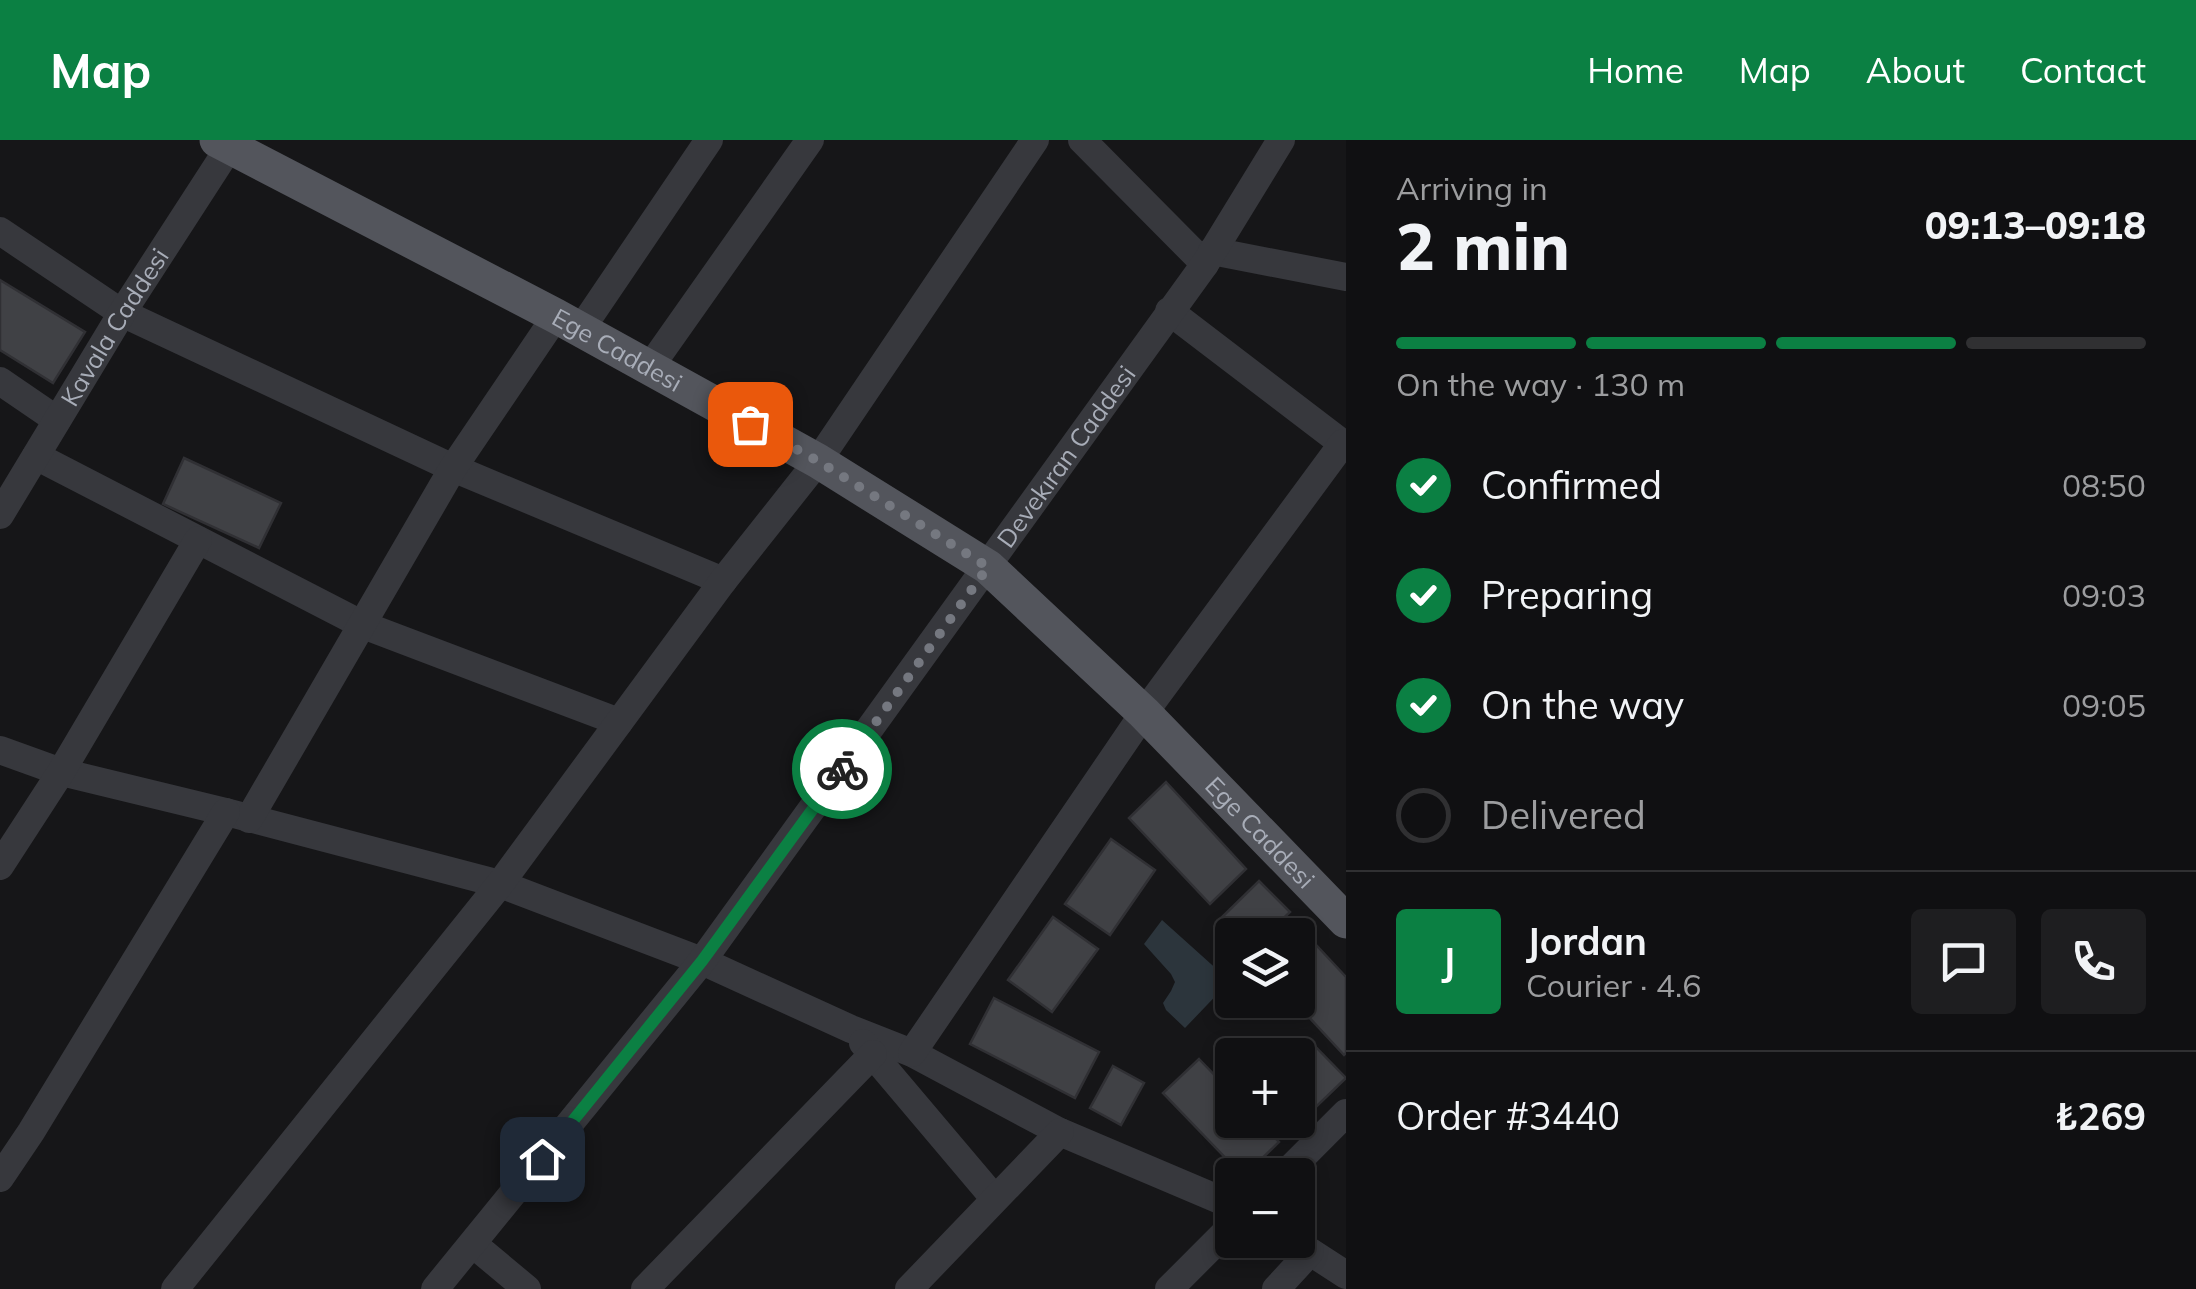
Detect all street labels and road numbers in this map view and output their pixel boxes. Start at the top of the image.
street label: Kavala Caddesi [54,242,175,411]
street label: Ege Caddesi [547,301,688,398]
street label: Devekıran Caddesi [990,359,1142,553]
street label: Ege Caddesi [1199,770,1322,894]

